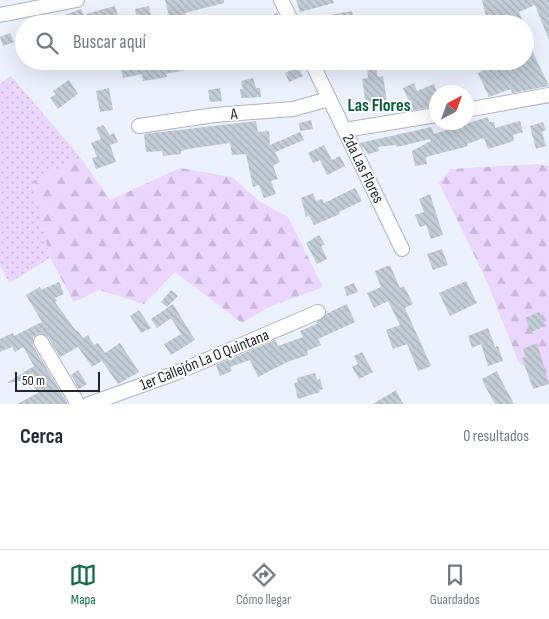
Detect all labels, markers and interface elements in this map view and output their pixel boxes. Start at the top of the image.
search box [15,15,534,70]
icon: search [33,29,61,57]
text: Buscar aquí [73,31,146,54]
north arrow [429,85,474,130]
district label: Las Flores [347,95,411,116]
street label: A [229,105,239,124]
street label: 2da Las Flores [338,131,388,207]
street label: 1er Callejón La O Quintana [137,326,272,395]
scale bar [15,369,100,392]
text: 50 m [22,372,45,389]
text: Cerca [20,424,63,449]
text: 0 resultados [463,427,529,446]
tab: Mapa [69,561,97,608]
tab: Cómo llegar [236,561,291,608]
tab: Guardados [430,561,480,608]

